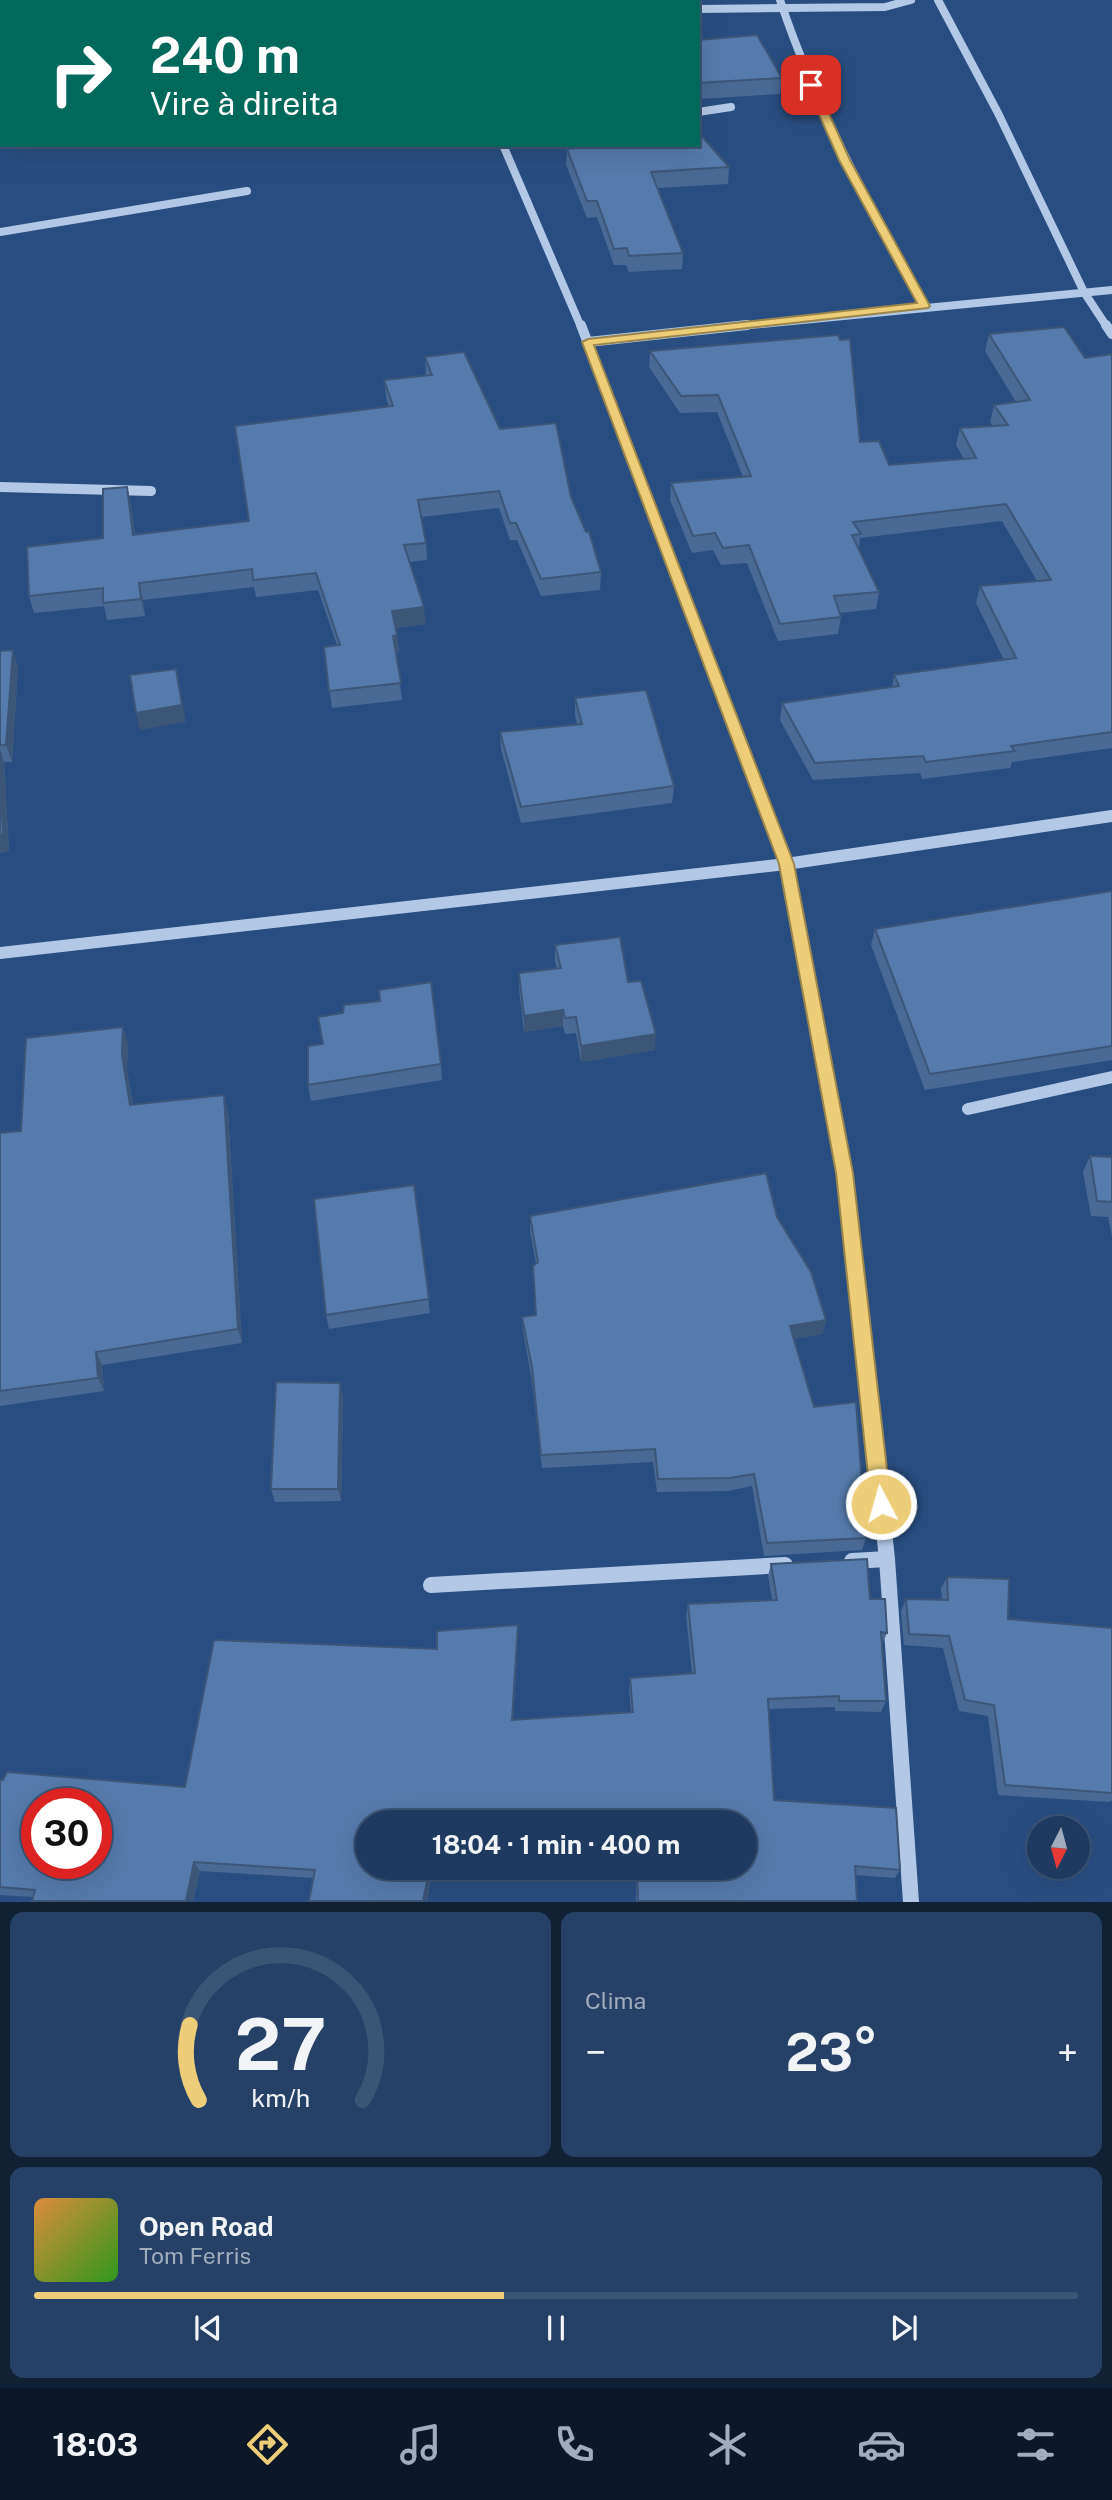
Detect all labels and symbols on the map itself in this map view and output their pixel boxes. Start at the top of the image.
pin [781,55,841,115]
position arrow [844,1467,918,1541]
speed limit sign: 30 [21,1788,112,1879]
north arrow [1027,1816,1090,1880]

